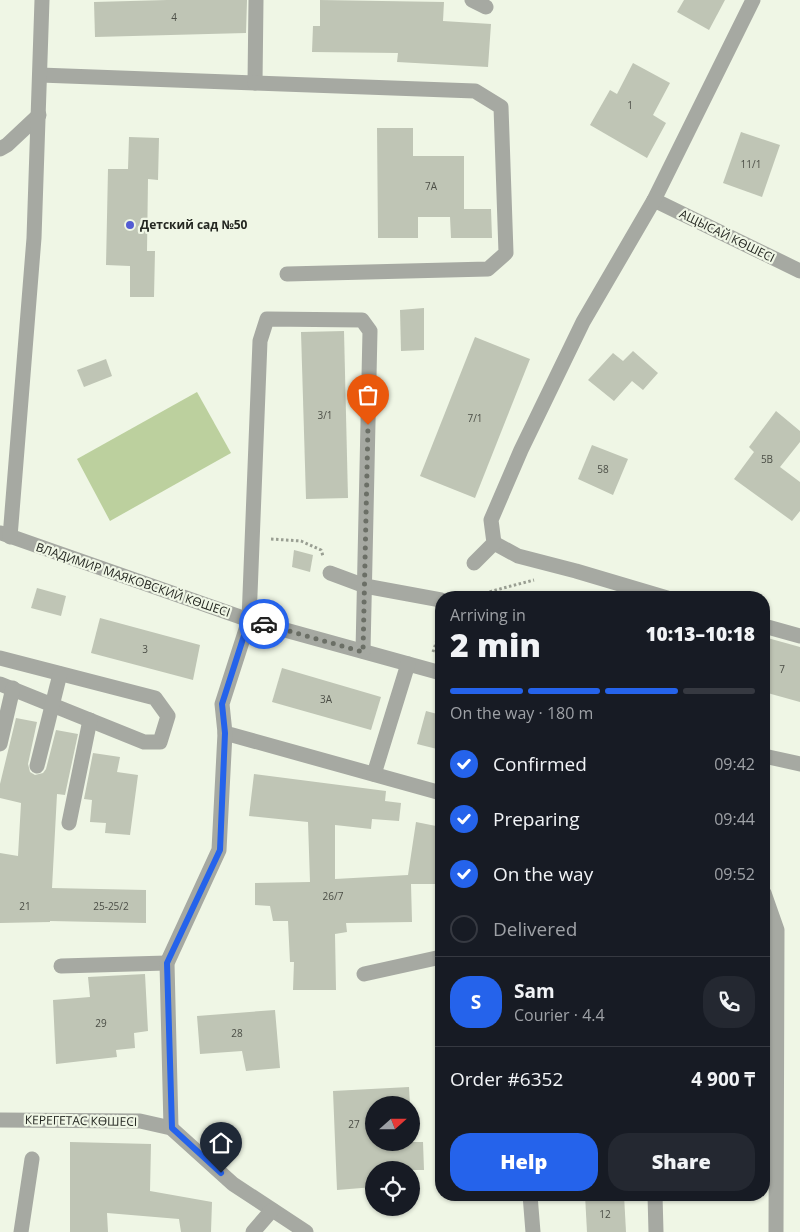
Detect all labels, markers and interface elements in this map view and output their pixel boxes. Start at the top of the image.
house number: 4 [171,10,177,24]
house number: 1 [627,98,633,112]
house number: 11/1 [741,157,761,171]
house number: 7А [425,179,438,193]
street label: АЩЫСАЙ КӨШЕСІ [677,205,778,266]
place label: Детский сад №50 [140,216,248,233]
marker: Детский сад №50 [124,219,136,231]
pin [347,374,389,425]
icon: bag [354,381,382,409]
house number: 3/1 [317,408,333,422]
house number: 7/1 [467,411,483,425]
house number: 5В [761,452,773,466]
house number: 58 [597,462,609,476]
street label: ВЛАДИМИР МАЯКОВСКИЙ КӨШЕСІ [34,538,233,621]
courier [239,599,289,649]
text: Arriving in [450,604,526,626]
icon: car [250,610,278,638]
text: 10:13–10:18 [645,621,755,647]
text: 2 min [450,623,541,666]
house number: 3 [142,642,148,656]
house number: 7 [779,662,785,676]
house number: 3А [320,692,333,706]
text: On the way · 180 m [450,702,593,724]
icon: check [450,750,478,778]
text: Confirmed [493,751,587,777]
text: 09:42 [714,753,755,775]
icon: check [450,805,478,833]
text: Preparing [493,806,580,832]
text: 09:44 [714,808,755,830]
icon: check [450,860,478,888]
text: On the way [493,861,593,887]
text: 09:52 [714,863,755,885]
house number: 26/7 [323,889,344,903]
house number: 21 [19,899,31,913]
house number: 25-25/2 [93,899,129,913]
text: Delivered [493,916,577,942]
button: phone [703,976,755,1028]
text: Sam [514,978,555,1004]
text: S [471,989,481,1015]
text: Courier · 4.4 [514,1004,605,1026]
house number: 29 [95,1016,107,1030]
house number: 28 [231,1026,243,1040]
text: Order #6352 [450,1066,563,1092]
text: 4 900 ₸ [691,1066,755,1092]
north arrow [365,1096,420,1151]
map controls [365,1096,420,1216]
street label: КЕРЕГЕТАС КӨШЕСІ [25,1111,137,1130]
house number: 27 [348,1117,360,1131]
pin [200,1122,242,1173]
icon: home [207,1129,235,1157]
button: Help [450,1133,598,1191]
button: Share [608,1133,755,1191]
button: locate [365,1161,420,1216]
house number: 12 [599,1207,611,1221]

